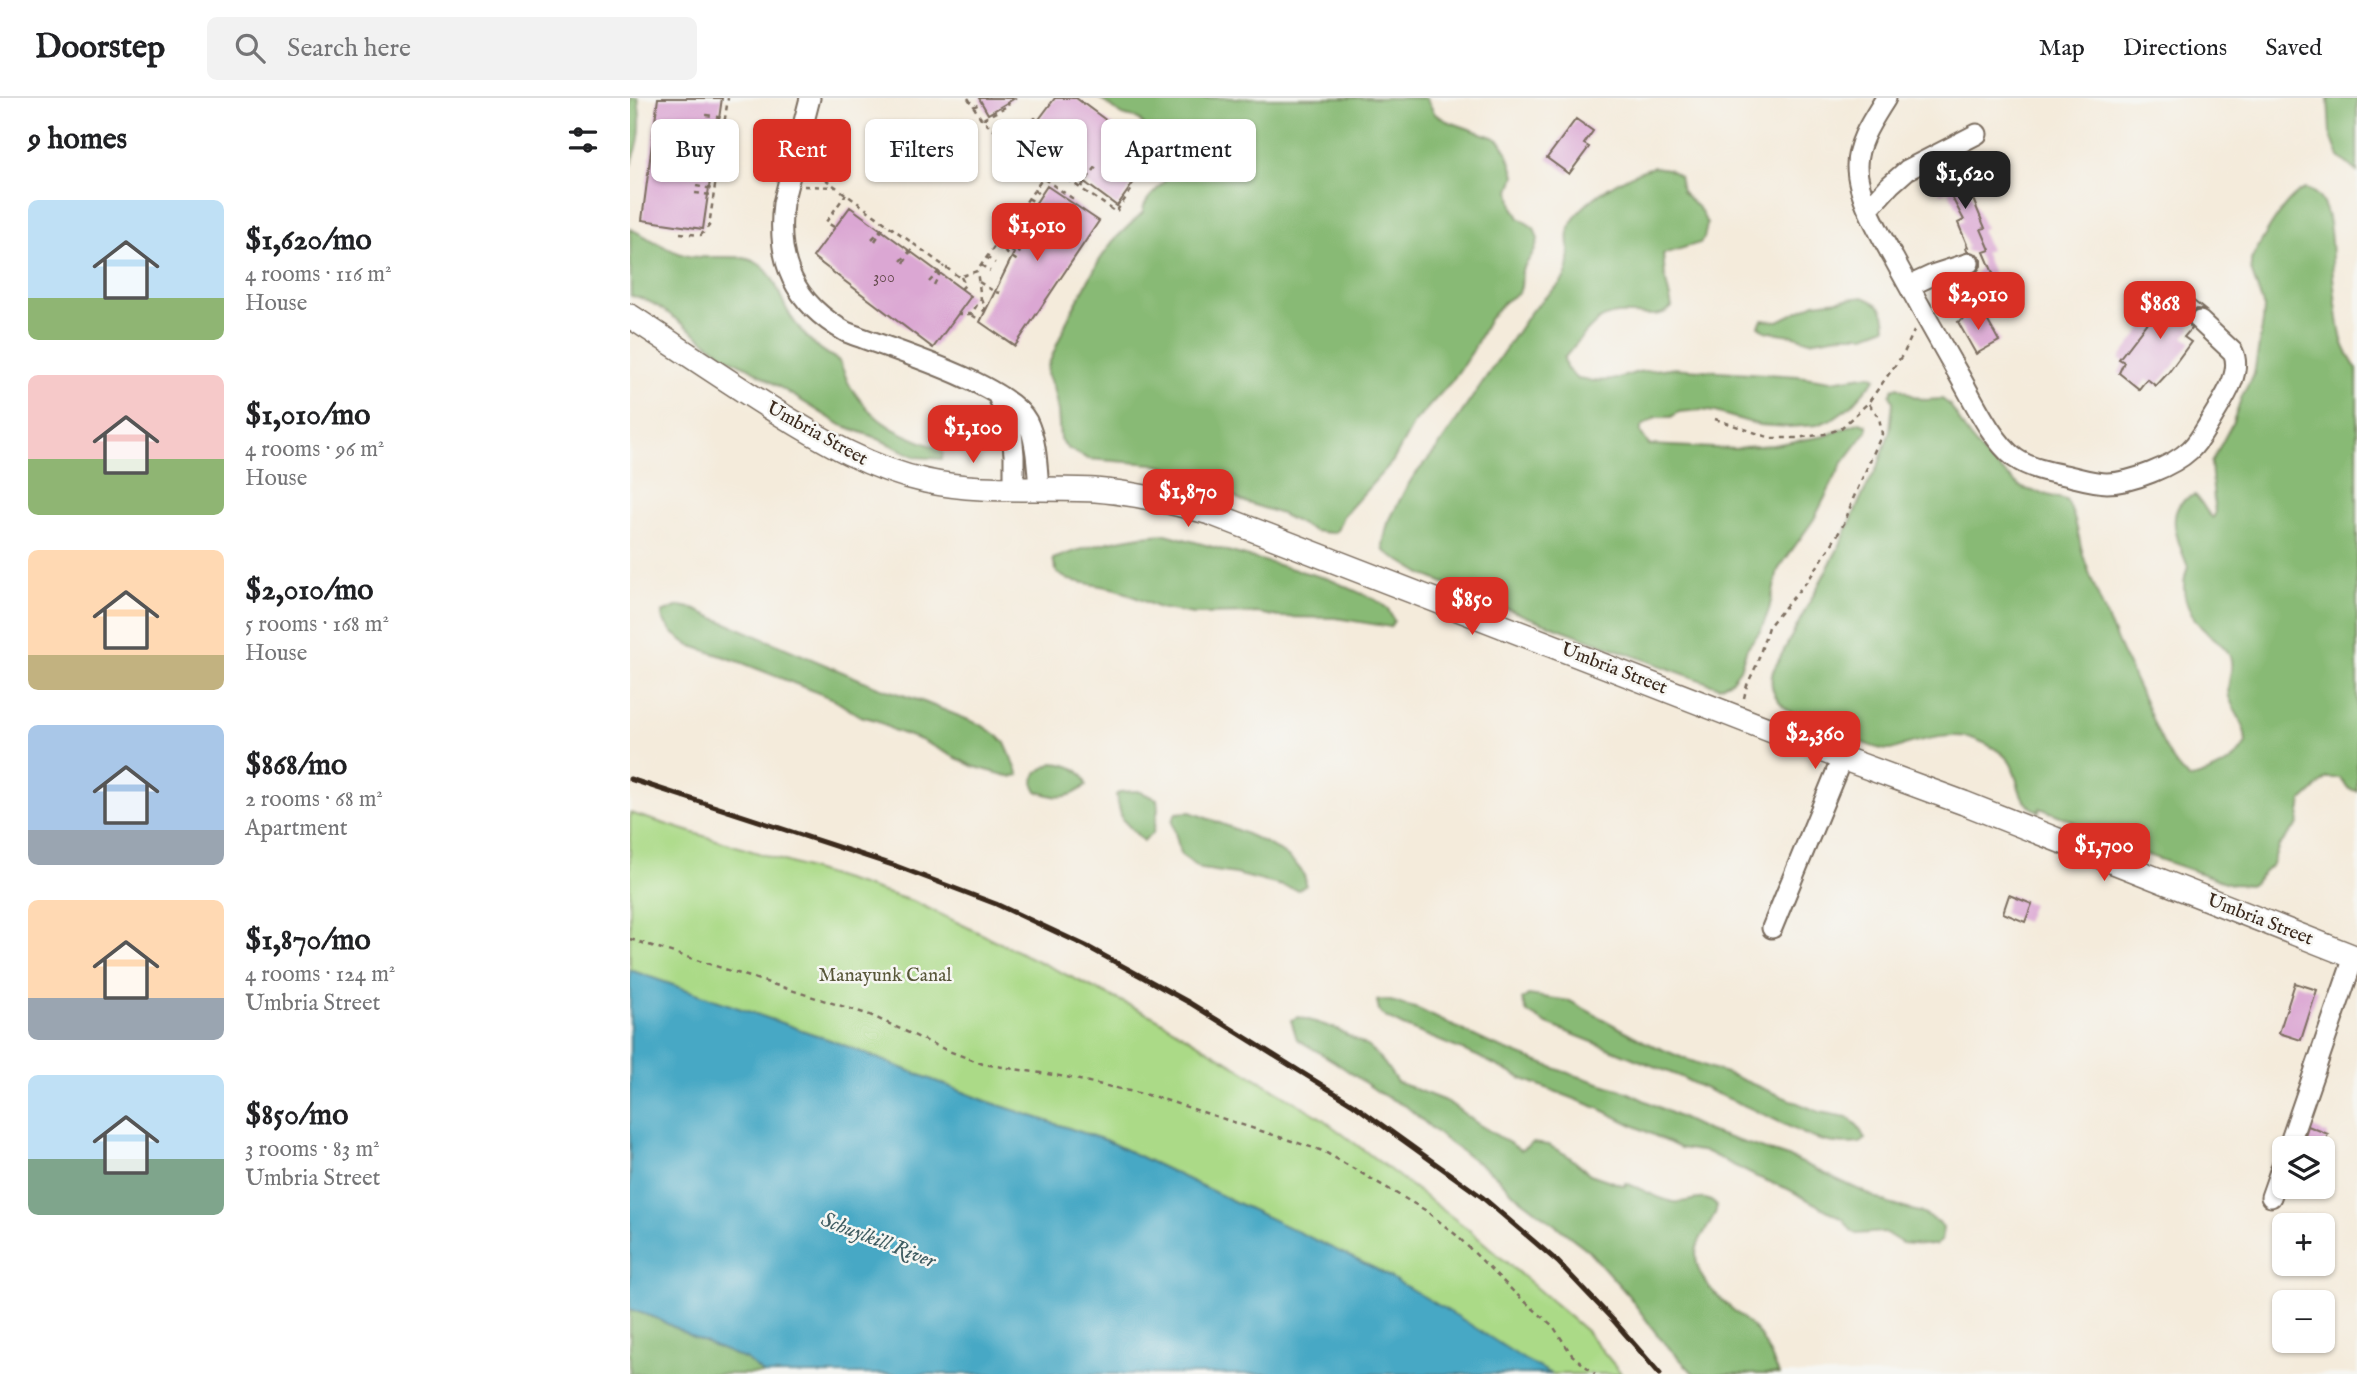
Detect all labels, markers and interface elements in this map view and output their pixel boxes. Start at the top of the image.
search box [207,17,697,80]
text: Doorstep [35,27,165,69]
icon: search [231,29,269,67]
text: Search here [287,32,411,65]
text: Map [2039,33,2085,64]
text: Directions [2123,33,2227,64]
text: Saved [2265,33,2322,64]
chip: Buy [651,119,739,182]
chip: Rent [753,119,851,182]
chip: Filters [865,119,978,182]
chip: New [992,119,1087,182]
chip: Apartment [1101,119,1256,182]
text: 9 homes [28,121,127,159]
icon: filters [564,121,602,159]
pin: $1,620 [1908,152,2022,211]
text: $1,620 [1935,159,1995,188]
pin: $1,010 [980,204,1094,263]
text: $1,010 [1008,211,1066,240]
text: $1,620/mo [245,222,372,260]
icon: home [84,228,168,312]
text: 4 rooms · 116 m² [245,260,392,289]
house number: 300 [873,268,895,288]
pin: $2,010 [1921,272,2035,332]
text: $2,010 [1948,280,2008,309]
pin: $868 [2119,282,2201,341]
text: House [245,289,307,318]
text: $868 [2140,289,2180,318]
street label: Umbria Street [762,396,872,472]
text: $1,010/mo [245,397,371,435]
icon: home [84,403,168,487]
pin: $1,100 [916,406,1030,465]
text: $1,100 [944,413,1002,442]
text: 4 rooms · 96 m² [245,435,384,464]
text: House [245,464,307,493]
pin: $1,870 [1131,470,1245,529]
text: $1,870 [1159,477,1217,506]
text: $2,010/mo [245,572,373,610]
icon: home [84,578,168,662]
pin: $850 [1431,578,1513,637]
text: $850 [1451,585,1493,614]
text: 5 rooms · 168 m² [245,610,389,639]
street label: Umbria Street [1557,638,1671,700]
text: House [245,639,307,668]
pin: $2,360 [1758,712,1872,771]
text: $2,360 [1785,719,1845,748]
text: $868/mo [245,747,347,785]
icon: home [84,753,168,837]
text: 2 rooms · 68 m² [245,785,383,814]
text: Apartment [245,814,348,843]
pin: $1,700 [2047,824,2161,883]
text: $1,700 [2074,831,2134,860]
street label: Umbria Street [2203,889,2317,951]
text: $1,870/mo [245,922,371,960]
icon: home [84,928,168,1012]
text: 4 rooms · 124 m² [245,960,395,989]
park label: Manayunk Canal [818,964,952,988]
text: Umbria Street [245,989,381,1018]
text: $850/mo [245,1097,348,1135]
icon: home [84,1103,168,1187]
text: 3 rooms · 83 m² [245,1135,380,1164]
map controls [2272,1136,2335,1353]
button: layers [2272,1136,2335,1199]
text: Umbria Street [245,1164,381,1193]
water label: Schuylkill River [817,1207,940,1276]
button: + [2272,1213,2335,1276]
button: − [2272,1290,2335,1353]

